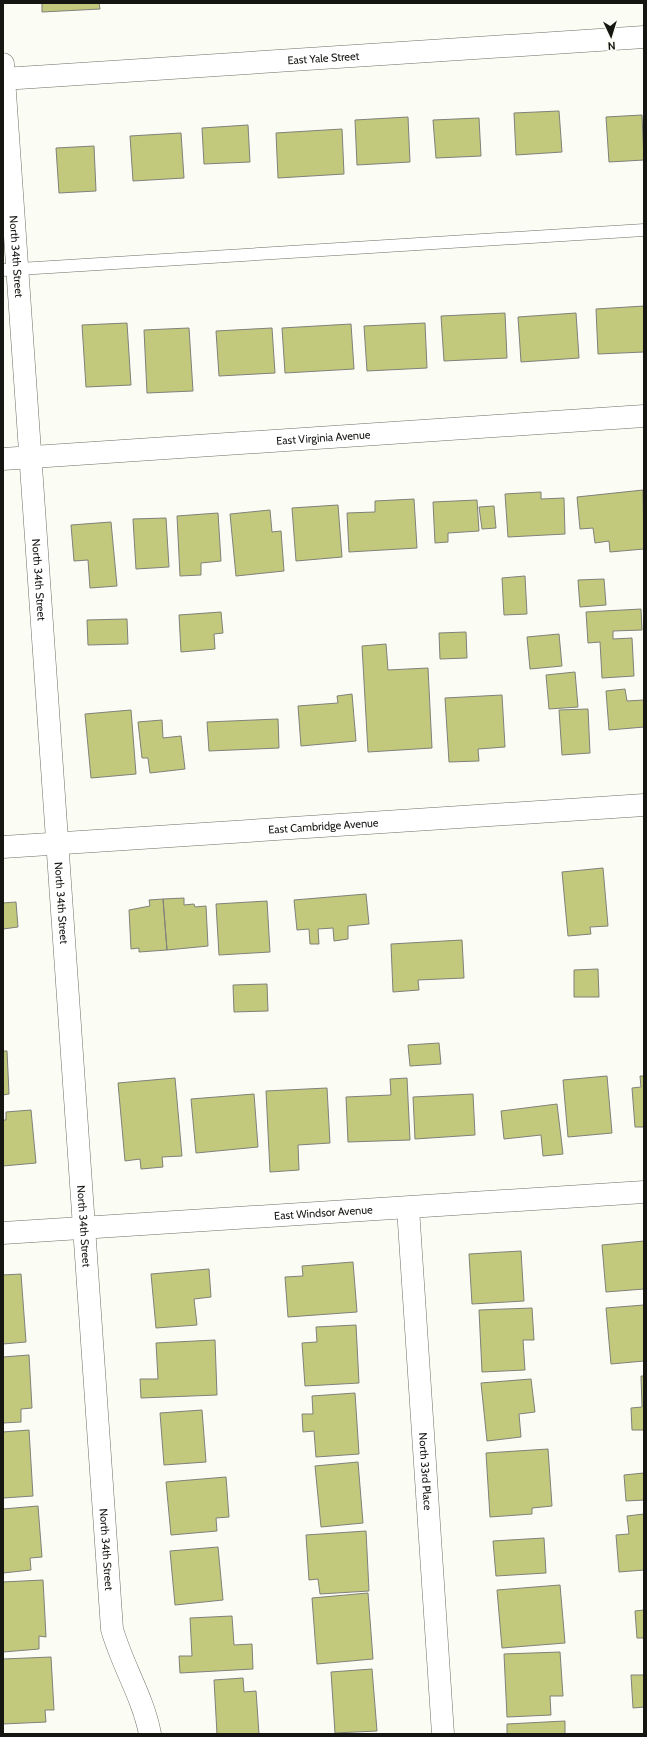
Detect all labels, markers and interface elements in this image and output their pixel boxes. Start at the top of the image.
north arrow [591,16,631,56]
text: N [607,39,616,53]
street label: East Yale Street [287,49,360,67]
street label: North 34th Street [7,215,26,298]
street label: East Virginia Avenue [276,427,371,448]
street label: North 34th Street [29,538,49,621]
street label: East Cambridge Avenue [268,815,379,837]
street label: North 34th Street [52,862,71,945]
street label: North 34th Street [74,1185,94,1268]
street label: East Windsor Avenue [274,1202,373,1223]
street label: North 33rd Place [416,1432,435,1511]
street label: North 34th Street [97,1508,116,1591]

